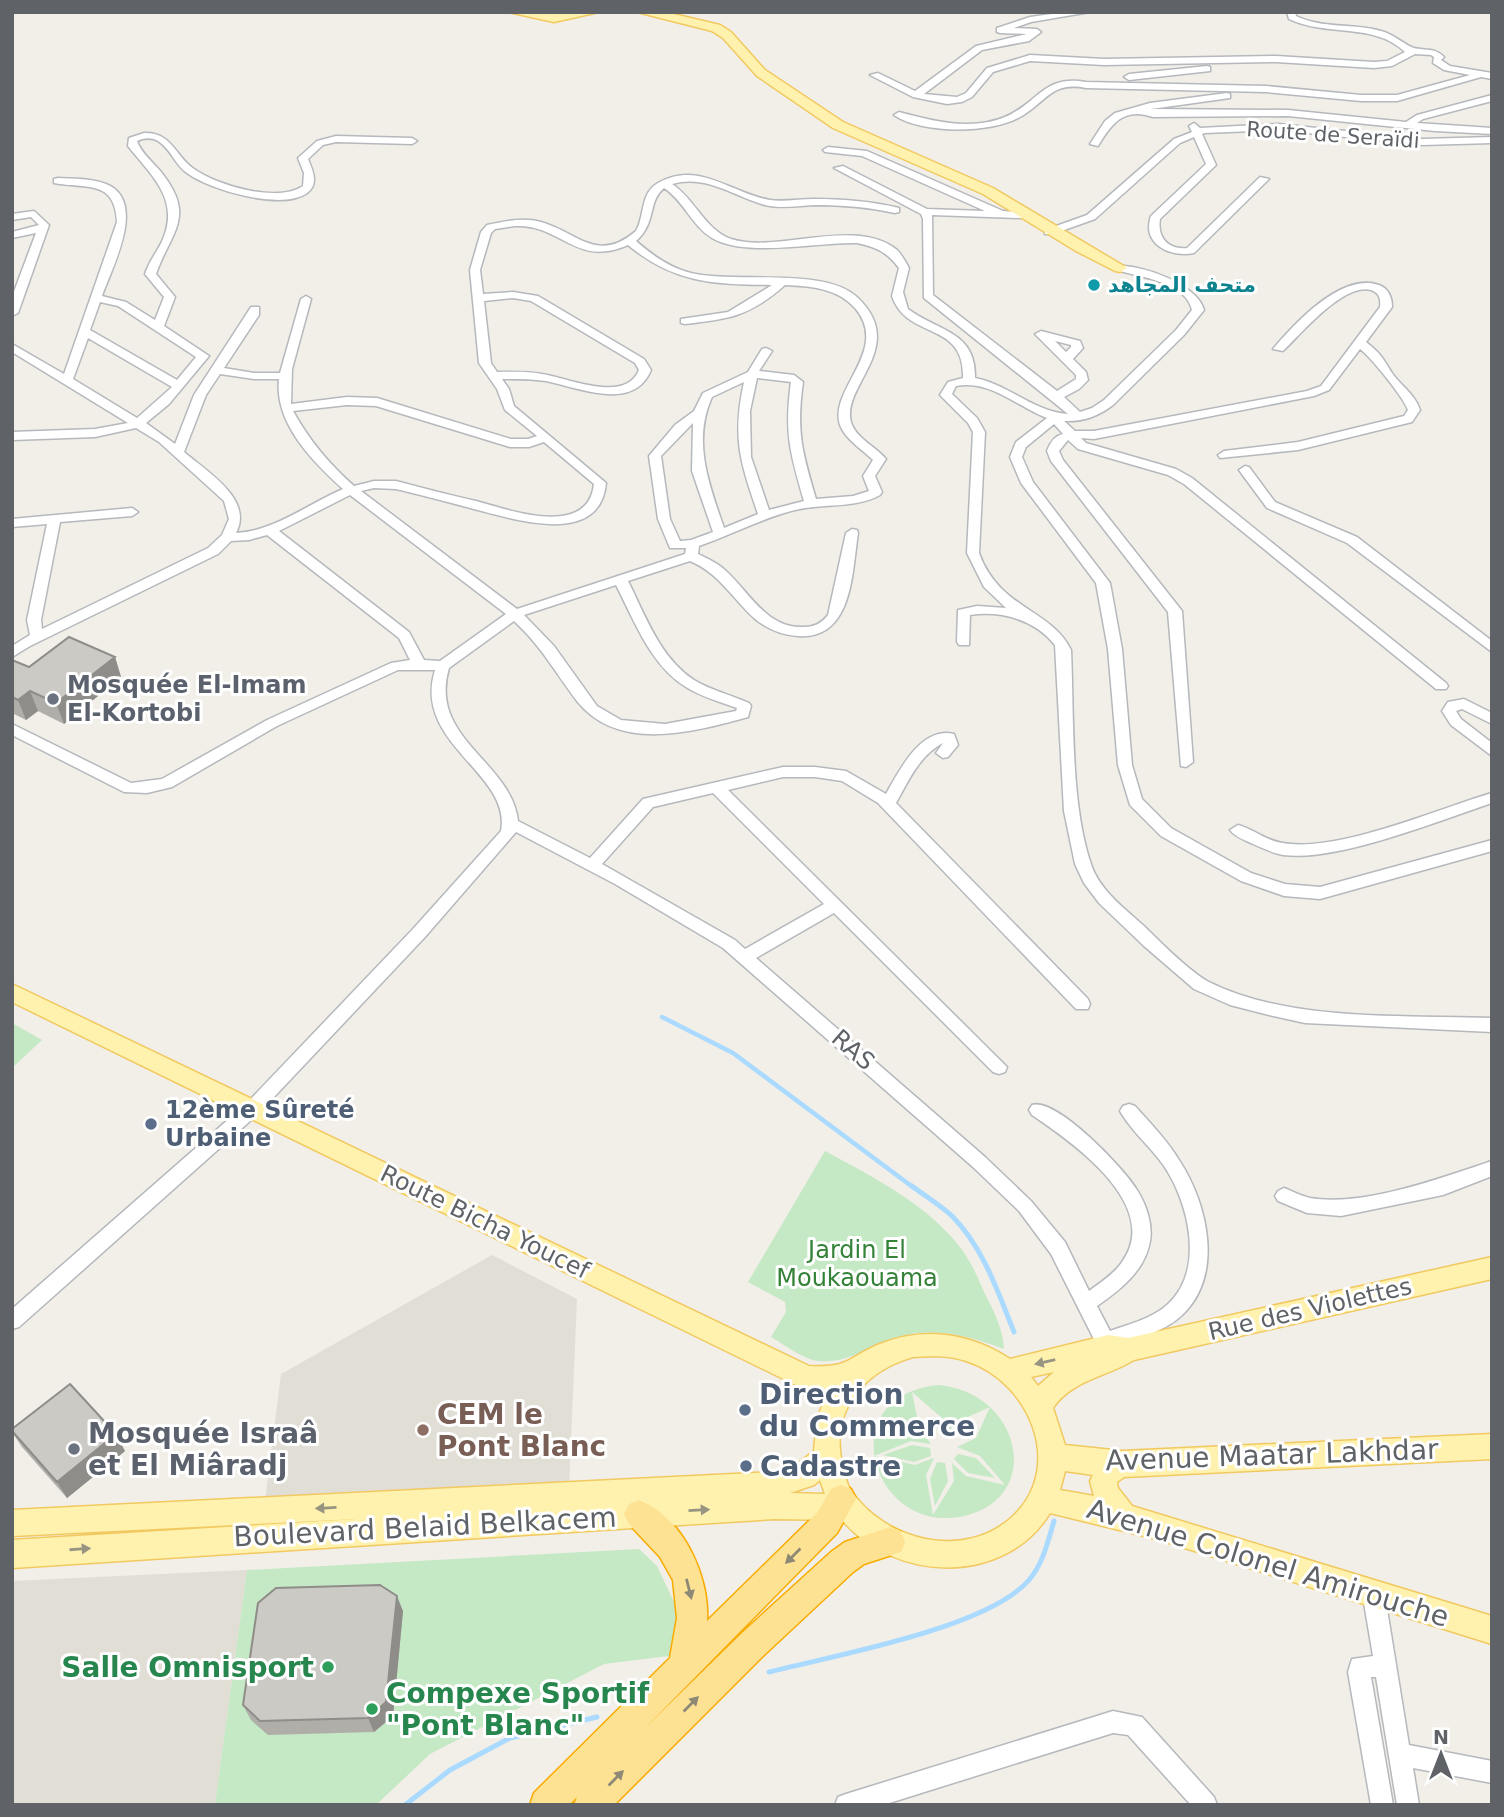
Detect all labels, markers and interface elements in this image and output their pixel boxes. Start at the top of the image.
street label: Route de Seraïdi [1246,117,1420,153]
place label: متحف المجاهد [1108,273,1256,297]
marker: متحف المجاهد [1086,277,1102,293]
place label: Mosquée El-Imam El-Kortobi [67,671,307,727]
marker: Mosquée El-Imam El-Kortobi [45,691,61,707]
street label: RAS [826,1024,880,1076]
place label: 12ème Sûreté Urbaine [165,1096,355,1152]
marker: 12ème Sûreté Urbaine [143,1116,159,1132]
street label: Route Bicha Youcef [376,1159,595,1285]
park label: Jardin El Moukaouama [776,1236,938,1292]
street label: Rue des Violettes [1205,1272,1415,1346]
one-way arrow [1034,1356,1056,1367]
place label: Direction du Commerce [759,1378,975,1443]
place label: CEM le Pont Blanc [437,1398,606,1463]
marker: Direction du Commerce [737,1402,753,1418]
place label: Mosquée Israâ et El Miâradj [88,1417,318,1482]
marker: CEM le Pont Blanc [415,1422,431,1438]
street label: Avenue Maatar Lakhdar [1105,1433,1440,1477]
marker: Mosquée Israâ et El Miâradj [66,1441,82,1457]
place label: Cadastre [760,1450,901,1483]
marker: Cadastre [738,1458,754,1474]
street label: Avenue Colonel Amirouche [1083,1492,1453,1634]
street label: Boulevard Belaid Belkacem [233,1500,617,1554]
one-way arrow [315,1503,337,1514]
one-way arrow [688,1505,710,1516]
one-way arrow [70,1543,92,1554]
one-way arrow [785,1548,802,1564]
one-way arrow [684,1578,695,1600]
place label: Salle Omnisport [61,1651,314,1684]
marker: Salle Omnisport [320,1659,336,1675]
place label: Compexe Sportif "Pont Blanc" [386,1677,650,1742]
one-way arrow [683,1696,700,1713]
marker: Compexe Sportif "Pont Blanc" [364,1701,380,1717]
north arrow [1406,1719,1476,1789]
text: N [1433,1726,1449,1748]
one-way arrow [608,1770,625,1787]

